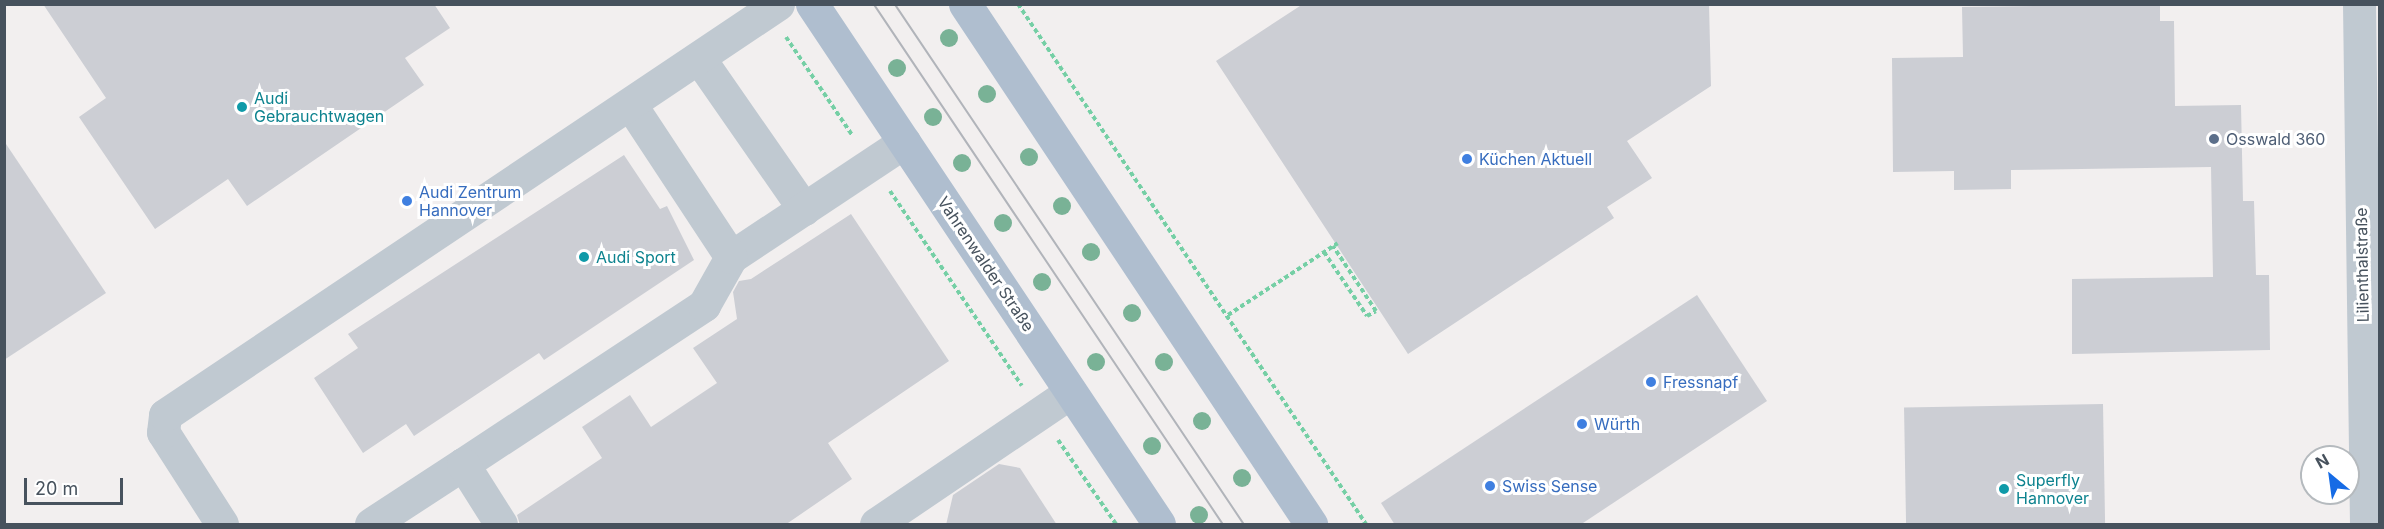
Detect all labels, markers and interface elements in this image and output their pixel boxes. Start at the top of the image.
place label: Audi Gebrauchtwagen [254,88,384,126]
marker: Audi Gebrauchtwagen [235,100,249,114]
place label: Osswald 360 [2226,129,2325,149]
marker: Osswald 360 [2207,132,2221,146]
place label: Küchen Aktuell [1479,149,1592,169]
marker: Küchen Aktuell [1460,152,1474,166]
place label: Audi Zentrum Hannover [419,182,521,220]
street label: Vahrenwalder Straße [934,193,1038,335]
marker: Audi Zentrum Hannover [400,194,414,208]
street label: Lilienthalstraße [2351,207,2373,323]
place label: Audi Sport [596,247,676,267]
marker: Audi Sport [577,250,591,264]
place label: Fressnapf [1663,372,1738,392]
marker: Fressnapf [1644,375,1658,389]
place label: Würth [1594,414,1640,434]
marker: Würth [1575,417,1589,431]
north arrow [2300,445,2360,505]
text: N [2312,449,2332,473]
scale bar [27,466,126,504]
place label: Superfly Hannover [2016,470,2089,508]
place label: Swiss Sense [1502,476,1597,496]
text: 20 m [35,478,78,499]
marker: Swiss Sense [1483,479,1497,493]
marker: Superfly Hannover [1997,482,2011,496]

